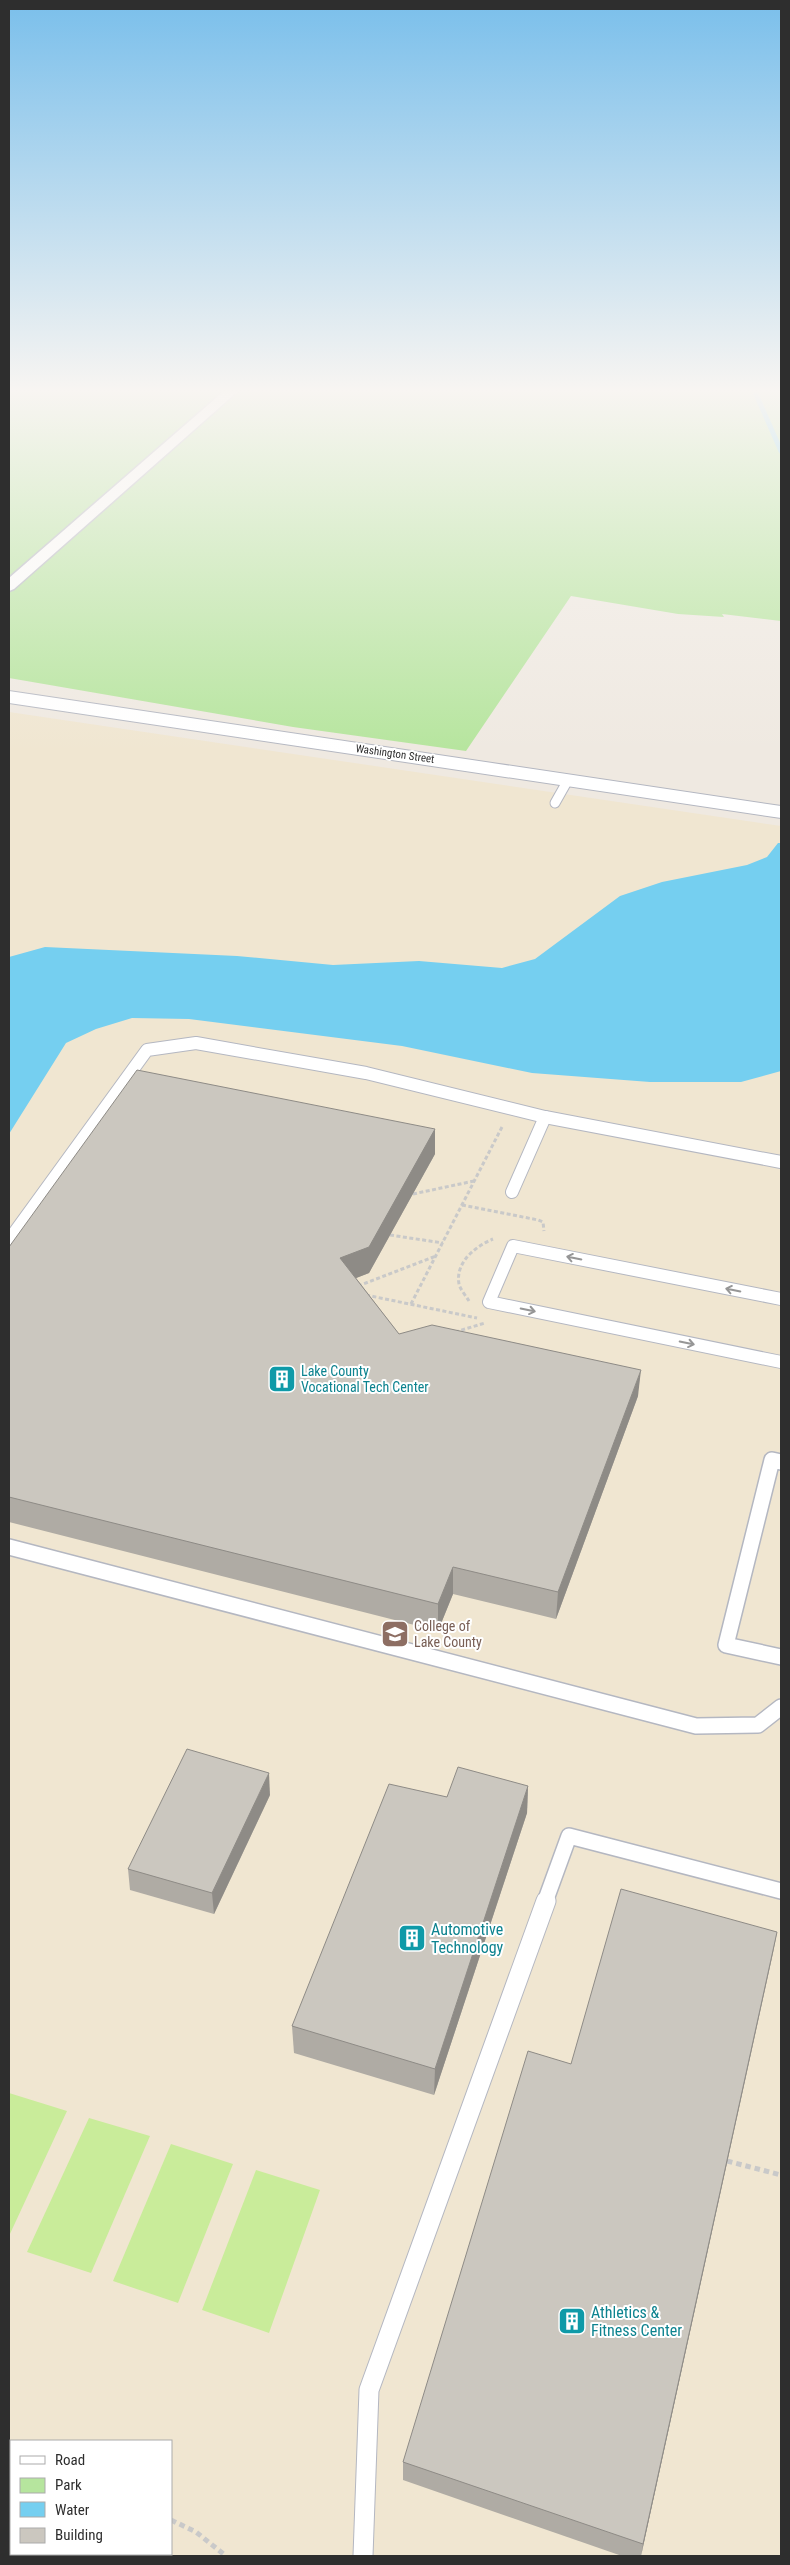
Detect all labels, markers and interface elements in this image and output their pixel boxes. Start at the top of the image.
street label: Washington Street [355,742,435,766]
one-way arrow [567,1253,583,1262]
one-way arrow [726,1284,742,1294]
one-way arrow [519,1305,535,1315]
one-way arrow [679,1338,695,1348]
place label: Lake County Vocational Tech Center [301,1363,429,1395]
building icon: Lake County Vocational Tech Center [267,1364,297,1394]
place label: College of Lake County [414,1618,482,1650]
school or university icon: College of Lake County [380,1619,410,1649]
place label: Automotive Technology [431,1920,504,1957]
building icon: Automotive Technology [397,1923,427,1953]
place label: Athletics & Fitness Center [591,2303,682,2340]
building icon: Athletics & Fitness Center [557,2306,587,2336]
legend [10,2440,172,2555]
text: Road [55,2451,85,2469]
text: Park [55,2476,82,2494]
text: Water [55,2501,90,2519]
text: Building [55,2526,103,2544]

